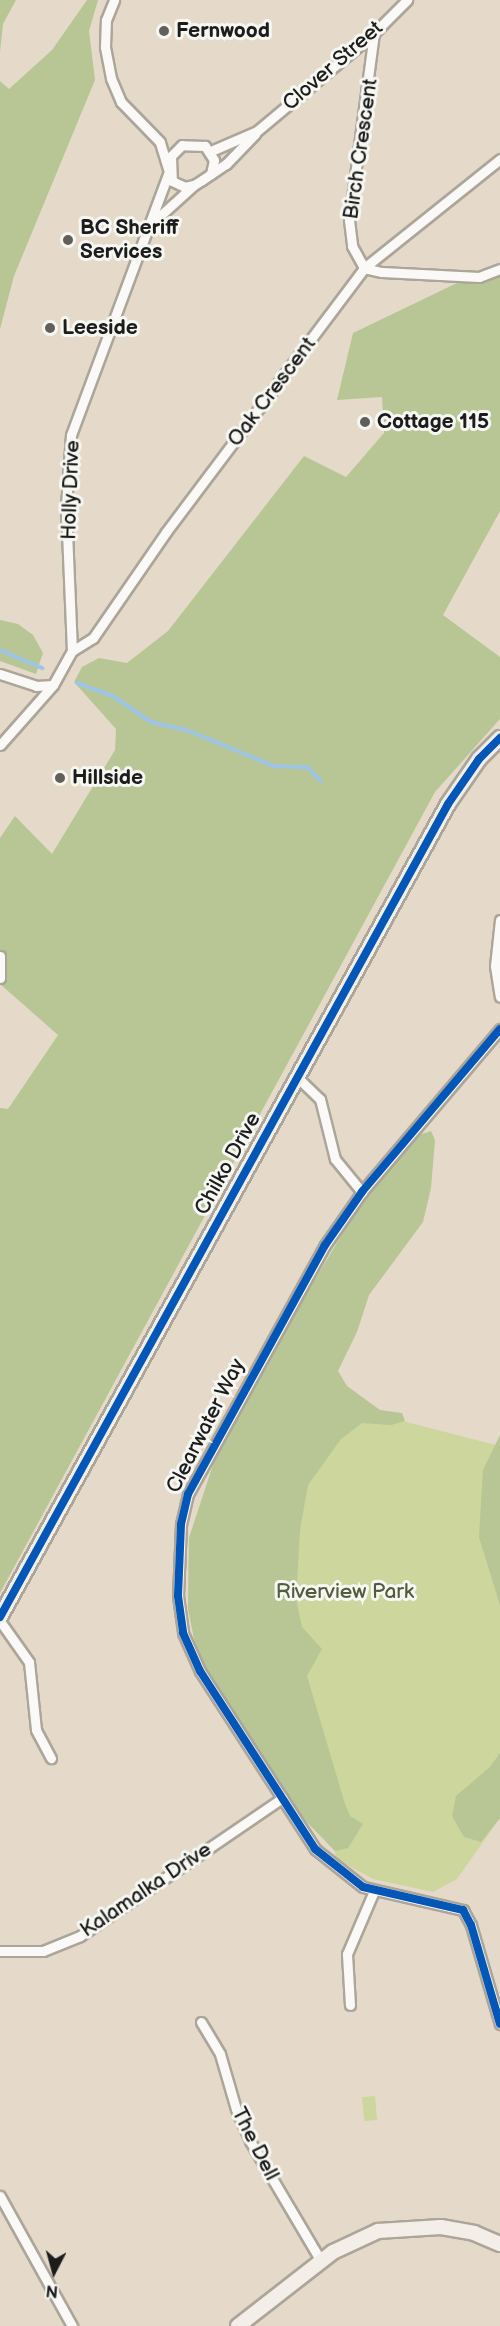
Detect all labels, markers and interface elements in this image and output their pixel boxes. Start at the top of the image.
street label: Clover Street [278,16,388,116]
place label: Fernwood [176,18,270,44]
marker: Fernwood [157,24,171,38]
street label: Birch Crescent [339,77,383,221]
place label: BC Sheriff Services [80,215,179,265]
marker: BC Sheriff Services [61,233,75,247]
place label: Leeside [62,315,138,341]
marker: Leeside [43,321,57,335]
street label: Oak Crescent [223,332,321,452]
place label: Cottage 115 [377,409,489,435]
marker: Cottage 115 [358,415,372,429]
street label: Holly Drive [57,439,85,541]
place label: Hillside [72,765,143,791]
marker: Hillside [53,771,67,785]
street label: Chilko Drive [190,1108,266,1220]
street label: Clearwater Way [161,1354,251,1498]
park label: Riverview Park [276,1579,414,1605]
street label: Kalamalka Drive [76,1837,216,1943]
street label: The Dell [226,2103,284,2185]
north arrow [24,2242,84,2302]
text: N [45,2280,59,2300]

